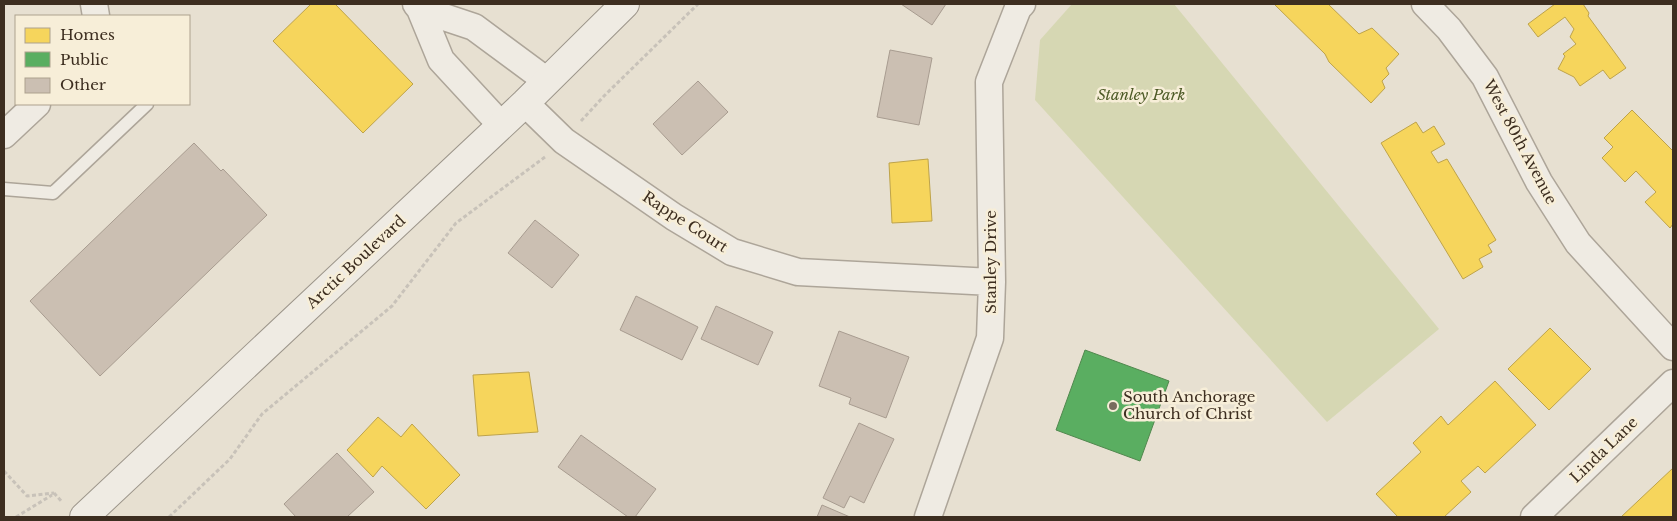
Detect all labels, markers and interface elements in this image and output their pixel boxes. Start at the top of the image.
legend [15,15,190,105]
text: Homes [60,25,115,44]
text: Public [60,50,108,69]
text: Other [60,75,107,94]
street label: West 80th Avenue [1479,75,1561,207]
park label: Stanley Park [1097,85,1185,104]
street label: Rappe Court [639,187,732,256]
street label: Stanley Drive [981,210,1000,314]
street label: Arctic Boulevard [301,211,409,313]
place label: South Anchorage Church of Christ [1123,387,1255,423]
marker: South Anchorage Church of Christ [1107,400,1119,412]
street label: Linda Lane [1566,413,1642,487]

